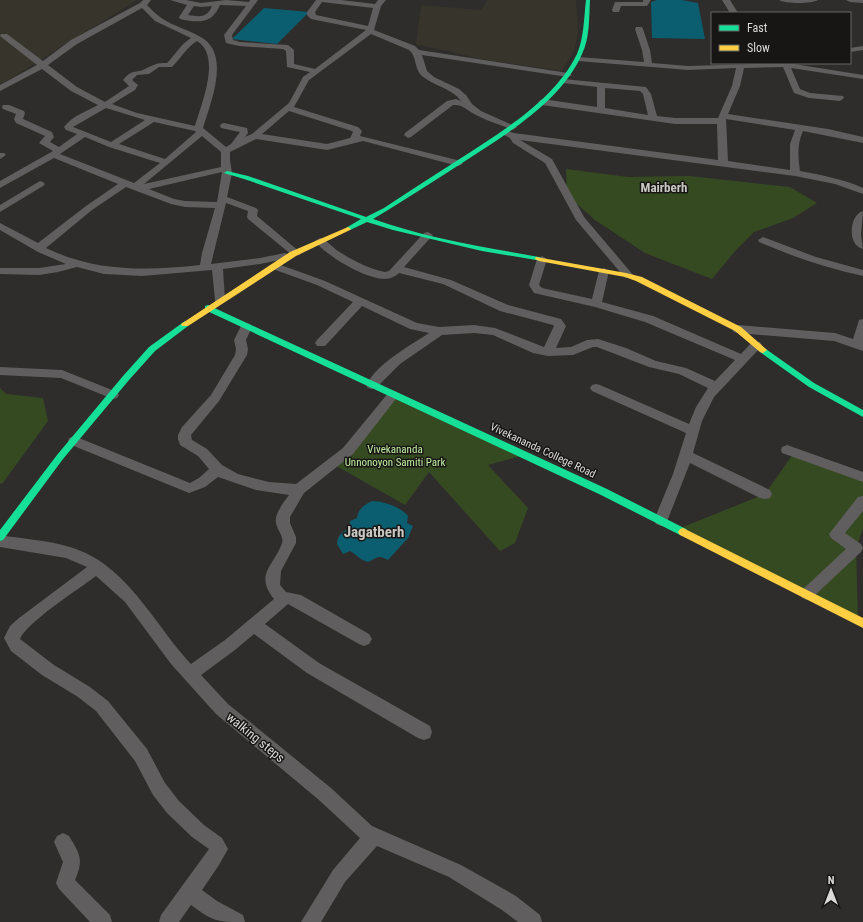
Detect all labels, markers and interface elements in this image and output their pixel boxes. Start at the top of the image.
legend [711,12,851,64]
text: Fast [747,21,768,35]
text: Slow [747,41,770,55]
district label: Mairberh [641,180,687,195]
street label: Vivekananda College Road [488,420,598,481]
park label: Vivekananda Unnonoyon Samiti Park [345,443,445,469]
district label: Jagatberh [344,523,404,541]
street label: walking steps [224,709,288,765]
north arrow [811,870,851,910]
text: N [828,874,835,887]

